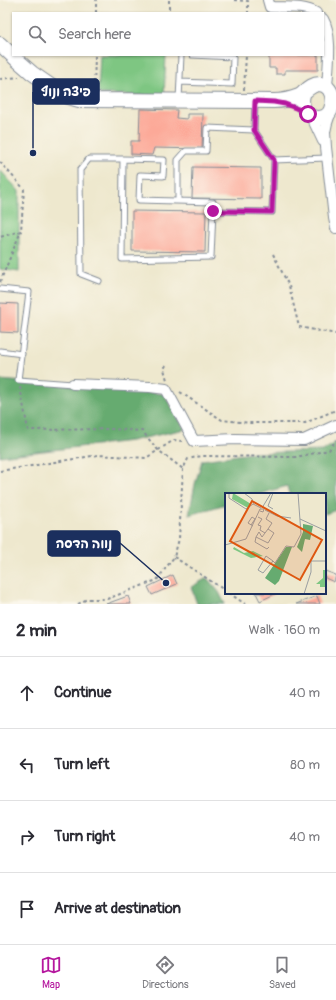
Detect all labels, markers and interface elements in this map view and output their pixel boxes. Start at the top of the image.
search box [12,12,324,56]
icon: search [26,23,48,45]
text: Search here [58,25,131,44]
callout: פיצה ונוף [33,79,99,104]
text: פיצה ונוף [41,84,91,100]
route start [299,105,317,123]
route end [204,202,222,220]
inset map [225,493,326,594]
callout: נווה הדסה [48,531,120,556]
text: נווה הדסה [56,536,112,552]
text: 2 min [16,620,57,641]
text: Walk · 160 m [249,622,320,638]
icon: ahead [16,682,38,704]
text: Continue [54,683,112,702]
text: 40 m [289,685,320,701]
icon: left [16,754,38,776]
text: Turn left [54,755,110,774]
text: 80 m [290,757,320,773]
icon: right [16,826,38,848]
text: Turn right [54,827,115,846]
text: 40 m [289,829,320,845]
icon: arrive [16,898,38,920]
text: Arrive at destination [54,899,181,918]
tab: Map [40,954,62,991]
tab: Directions [142,954,189,991]
tab: Saved [269,954,296,991]

